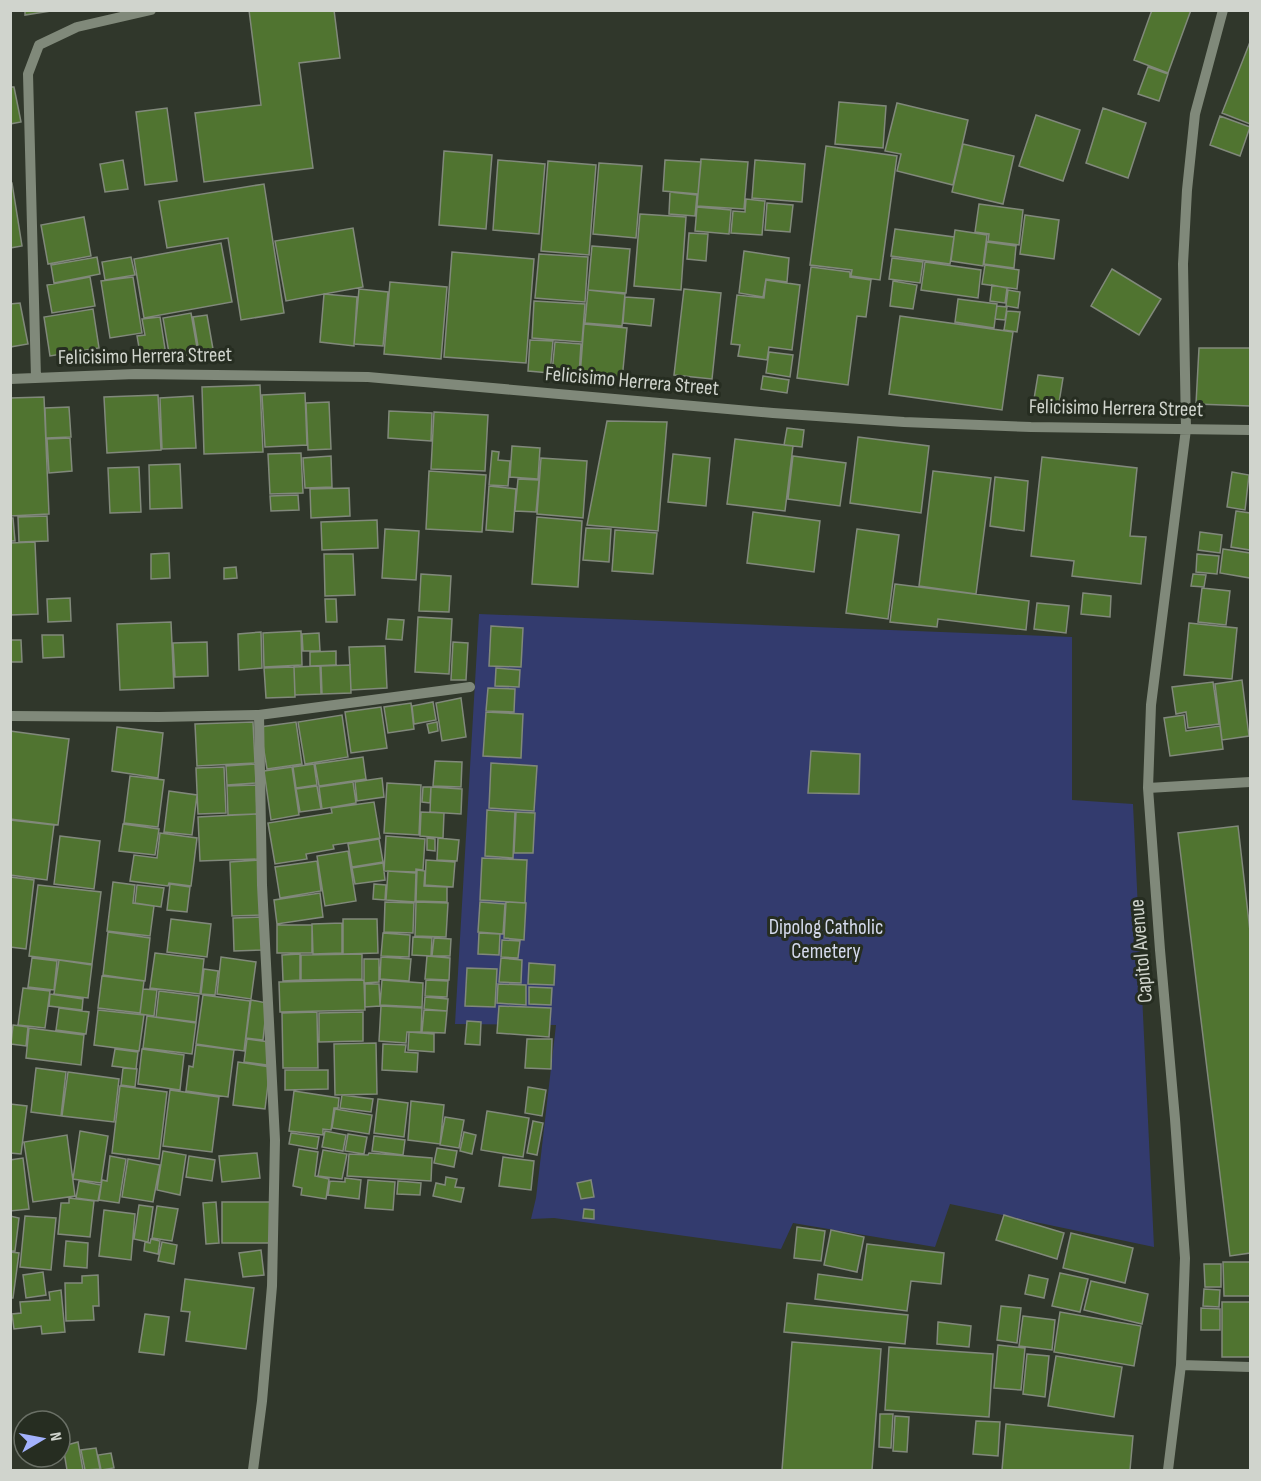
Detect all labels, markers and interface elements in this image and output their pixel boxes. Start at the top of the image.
street label: Felicisimo Herrera Street [58,342,232,370]
street label: Felicisimo Herrera Street [544,361,720,401]
street label: Felicisimo Herrera Street [1029,394,1203,422]
street label: Capitol Avenue [1124,898,1158,1004]
park label: Dipolog Catholic Cemetery [769,915,883,964]
north arrow [12,1409,72,1469]
text: N [45,1431,65,1443]

